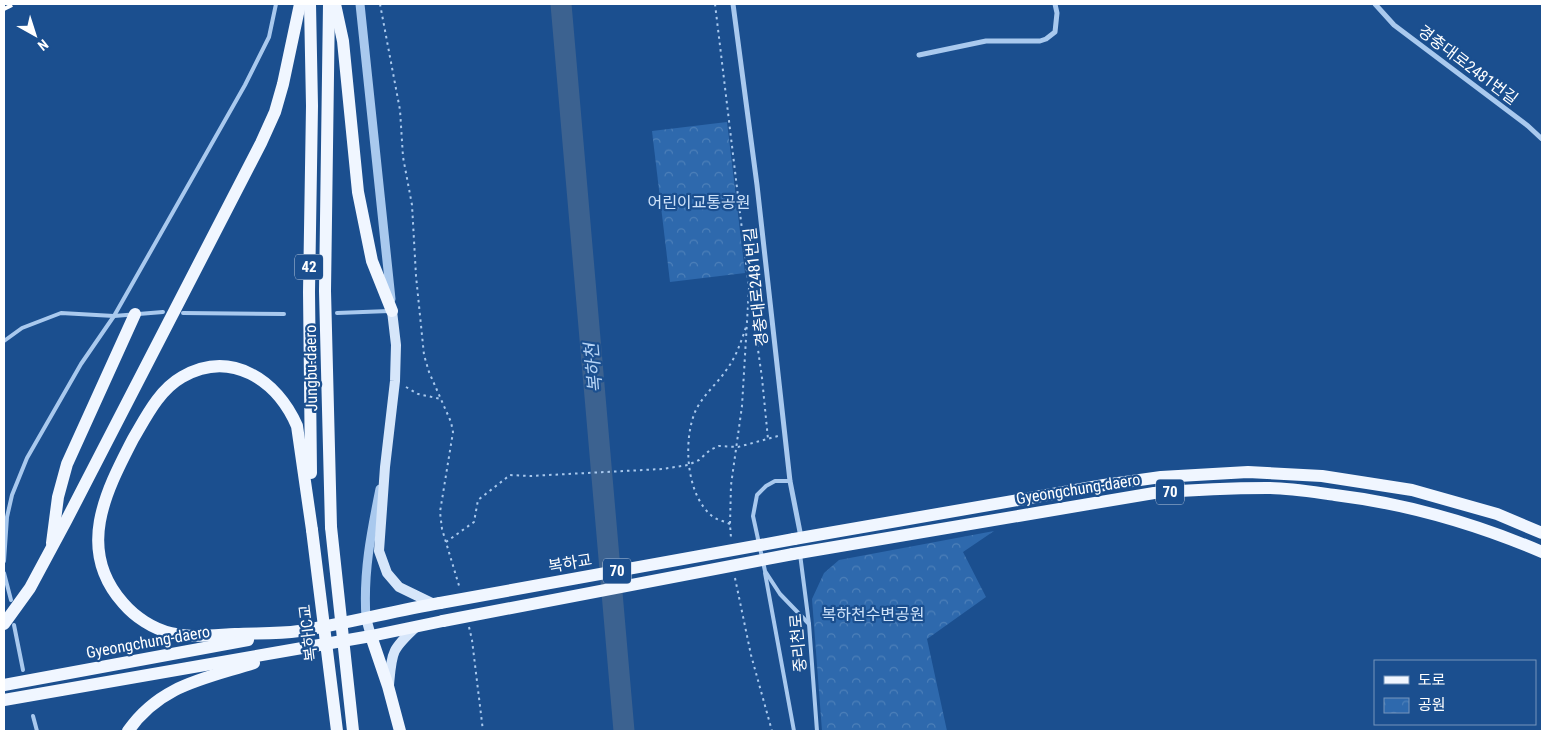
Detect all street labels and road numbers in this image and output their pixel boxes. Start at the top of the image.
street label: 경충대로2481번길 [1414,21,1522,109]
street label: 경충대로2481번길 [740,226,772,348]
road number: 42 [295,254,323,280]
street label: Jungbu-daero [301,325,321,411]
street label: Gyeongchung-daero [1015,470,1141,508]
road number: 70 [1156,480,1184,504]
street label: 복하교 [547,550,593,576]
road number: 70 [603,558,631,584]
street label: 복하IC교 [295,603,321,663]
street label: 중리천로 [786,613,810,673]
street label: Gyeongchung-daero [85,622,211,662]

